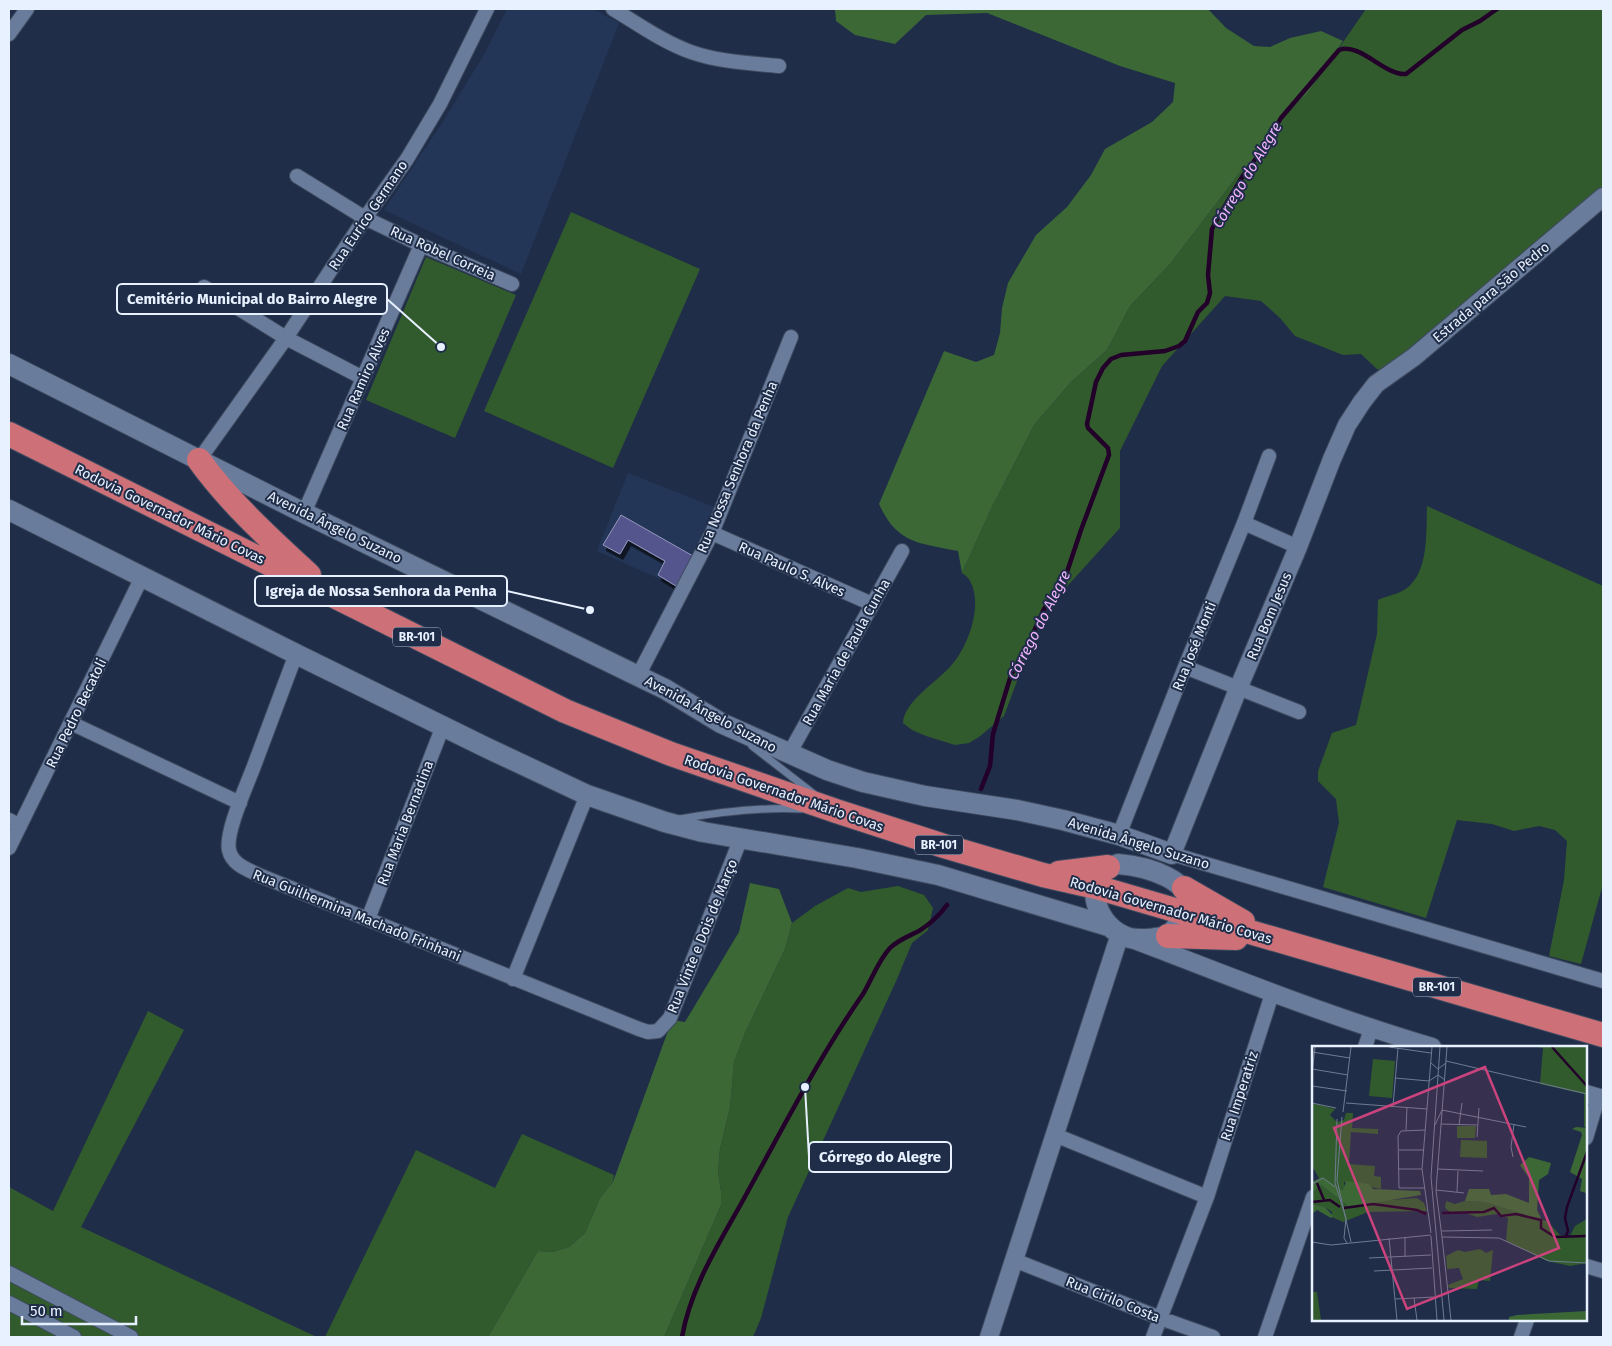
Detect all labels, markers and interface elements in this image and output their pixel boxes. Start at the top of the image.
water label: Córrego do Alegre [1208,119,1286,231]
street label: Rua Eurico Germano [325,157,411,273]
street label: Rua Robel Correia [388,223,498,284]
street label: Estrada para São Pedro [1429,239,1553,346]
callout: Cemitério Municipal do Bairro Alegre [117,284,387,314]
text: Cemitério Municipal do Bairro Alegre [127,290,377,308]
street label: Rua Ramiro Alves [333,325,394,433]
street label: Rua Nossa Senhora da Penha [693,379,781,556]
street label: Rodovia Governador Mário Covas [72,461,268,568]
street label: Avenida Ângelo Suzano [265,487,405,567]
street label: Rua Paulo S. Alves [736,538,848,601]
water label: Córrego do Alegre [1004,567,1074,683]
street label: Rua Bom Jesus [1243,569,1296,663]
callout: Igreja de Nossa Senhora da Penha [255,576,507,606]
street label: Rua Maria de Paula Cunha [799,576,894,729]
text: Igreja de Nossa Senhora da Penha [265,582,497,600]
street label: Rua José Monti [1169,599,1220,693]
road number: BR-101 [393,628,441,646]
street label: Rua Pedro Becatoli [43,656,110,771]
street label: Avenida Ângelo Suzano [642,672,780,756]
street label: Rodovia Governador Mário Covas [682,751,886,836]
street label: Rua Maria Bernadina [374,758,437,888]
street label: Avenida Ângelo Suzano [1066,813,1212,873]
road number: BR-101 [915,836,963,854]
street label: Rua Vinte e Dois de Março [664,857,741,1016]
street label: Rua Guilhermina Machado Frinhani [250,866,463,965]
street label: Rodovia Governador Mário Covas [1068,873,1274,948]
road number: BR-101 [1413,978,1461,996]
inset map [1312,1046,1587,1321]
street label: Rua Imperatriz [1217,1049,1262,1143]
callout: Córrego do Alegre [809,1142,951,1172]
text: Córrego do Alegre [819,1148,941,1166]
street label: Rua Cirilo Costa [1063,1273,1162,1326]
scale bar [22,1294,136,1326]
text: 50 m [30,1302,63,1320]

